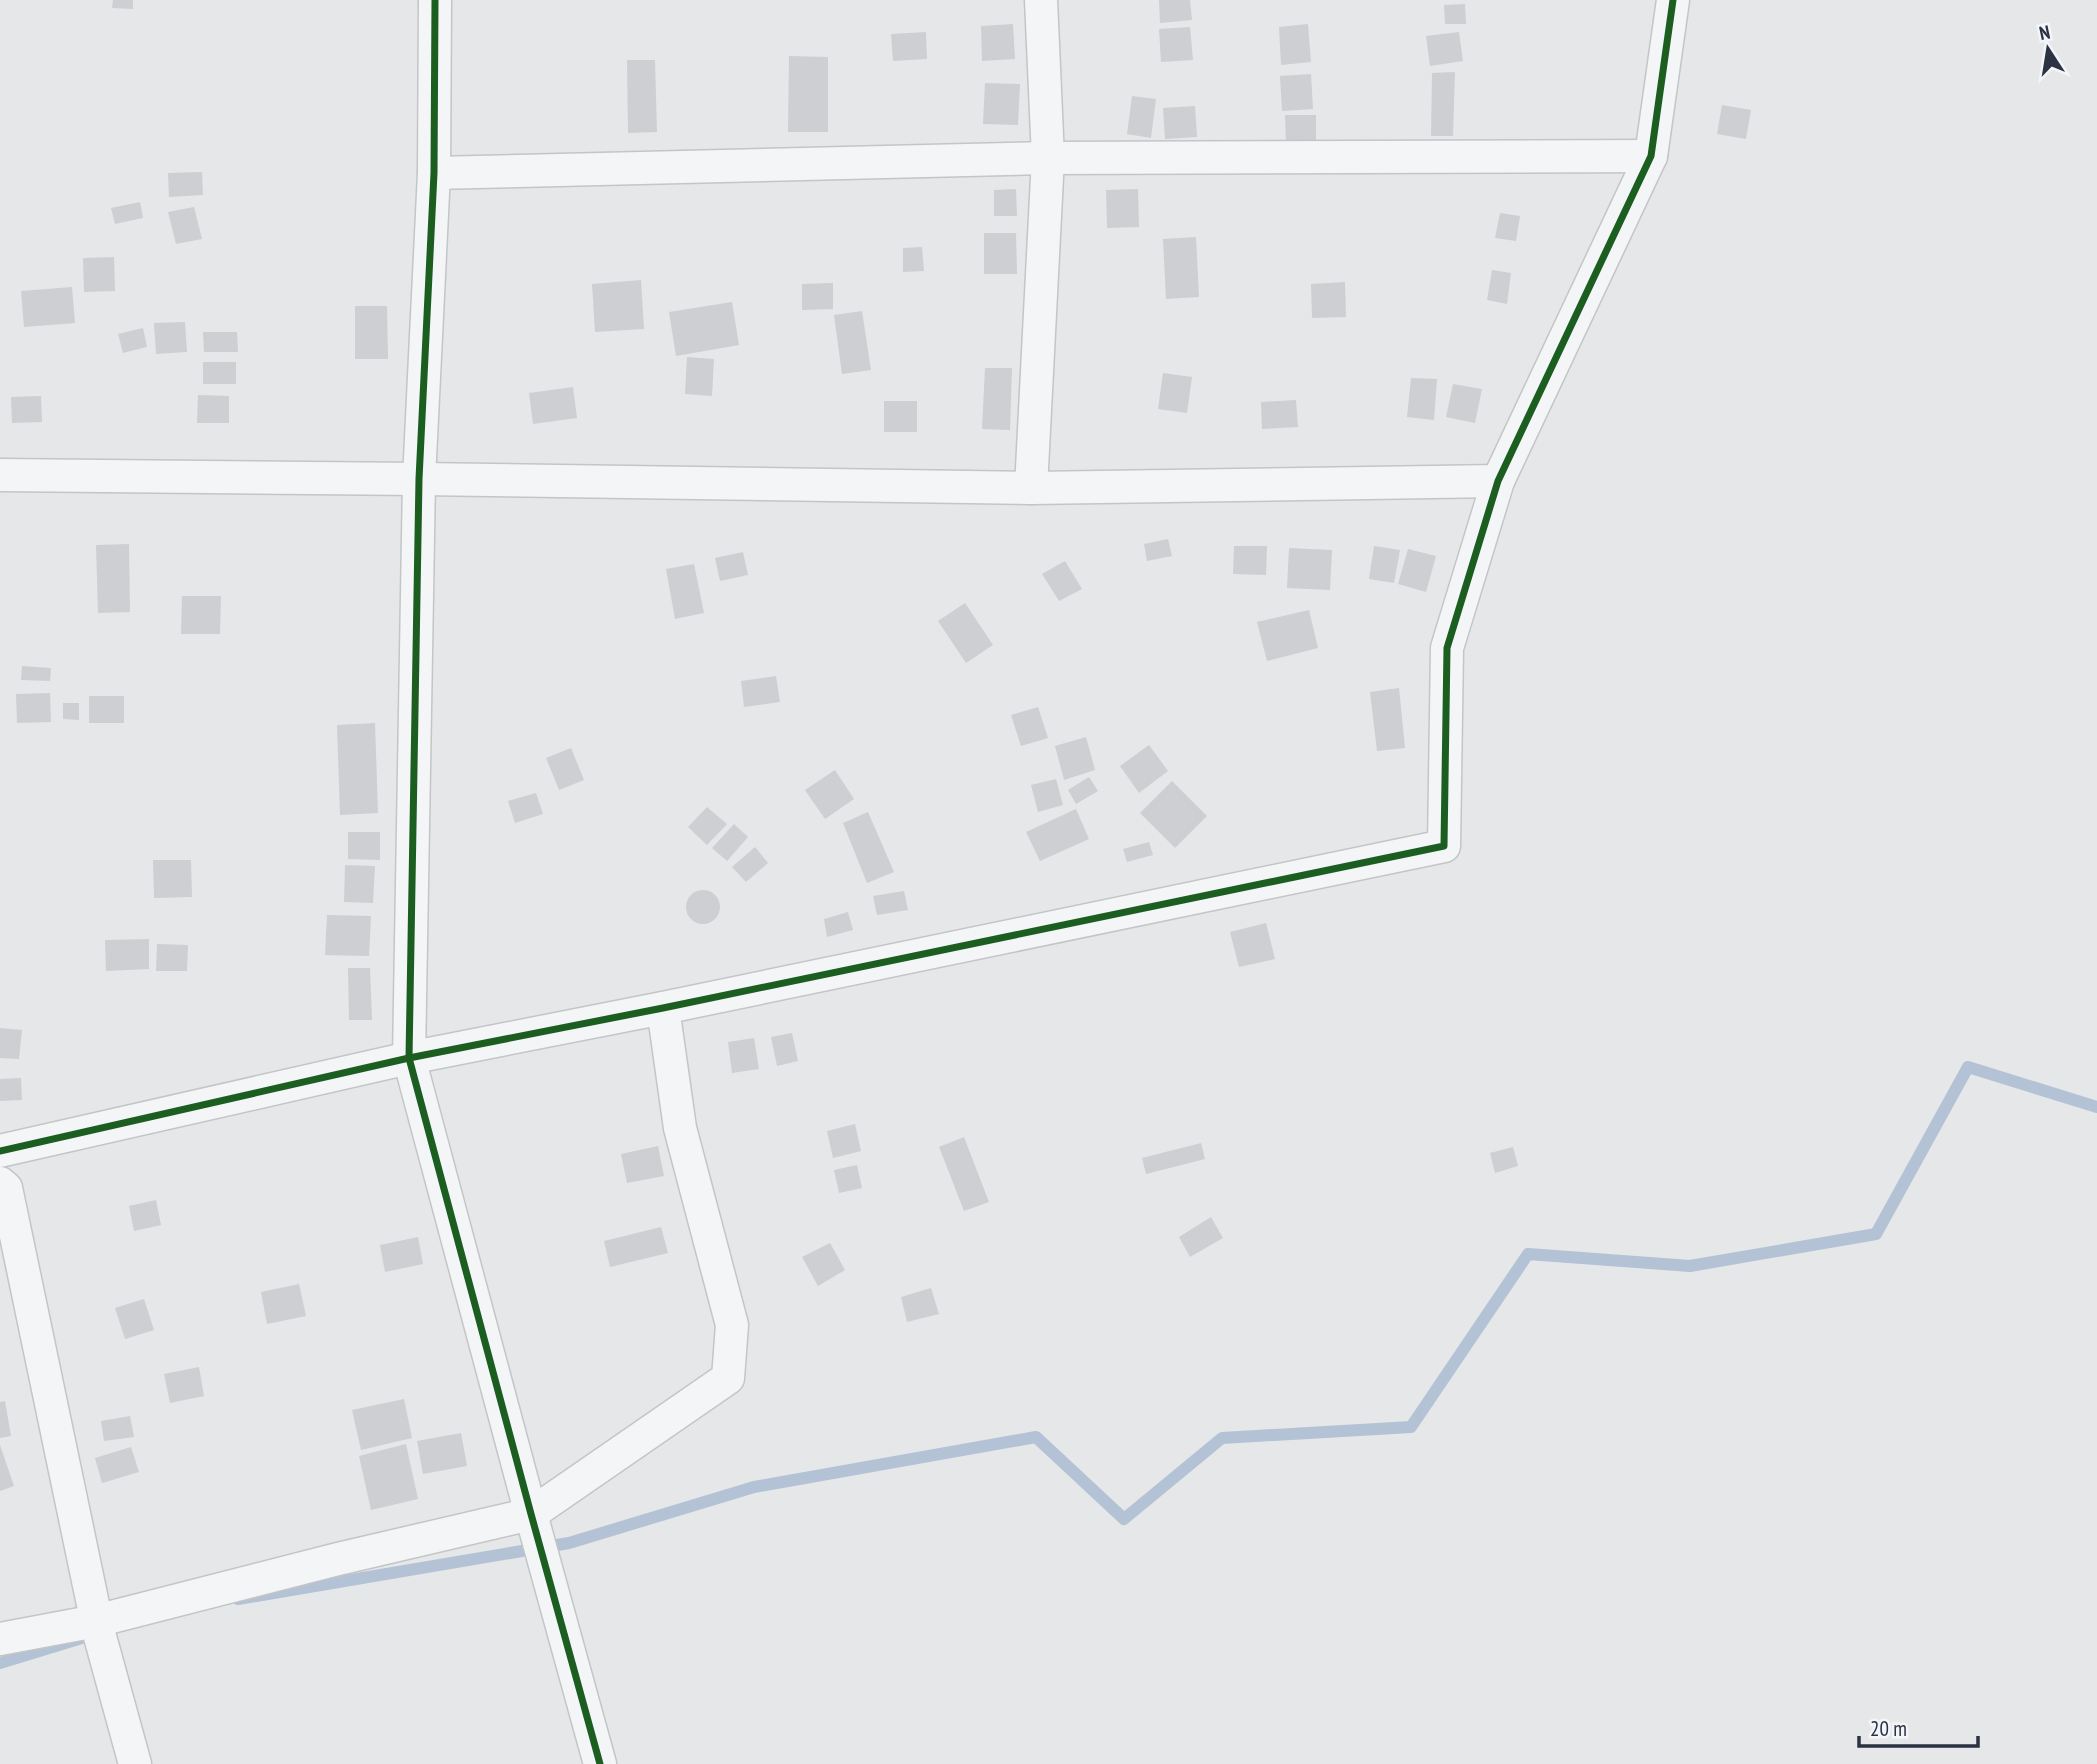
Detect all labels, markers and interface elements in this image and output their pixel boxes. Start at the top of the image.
north arrow [2013,14,2083,84]
text: N [2037,20,2052,45]
scale bar [1859,1704,1978,1748]
text: 20 m [1870,1715,1907,1742]

